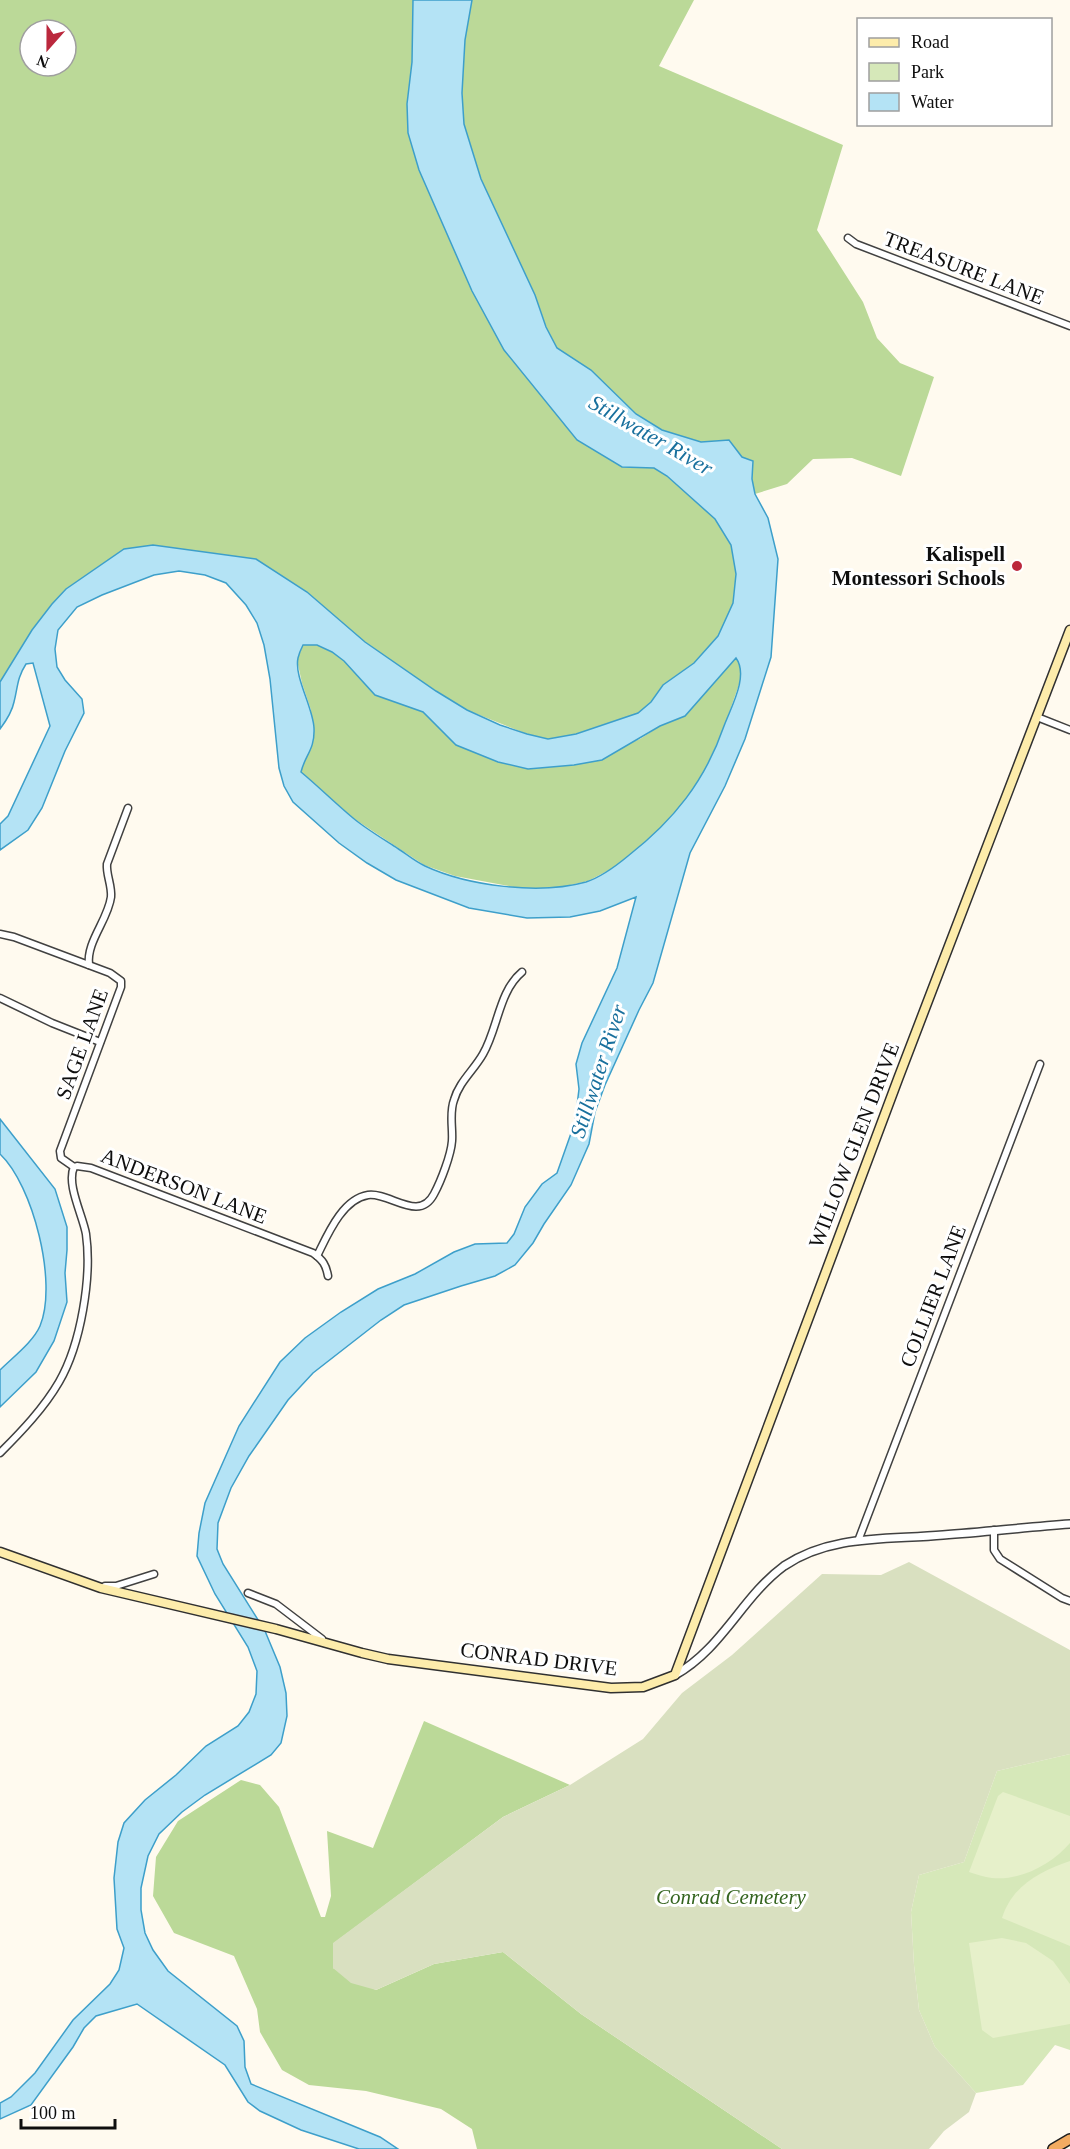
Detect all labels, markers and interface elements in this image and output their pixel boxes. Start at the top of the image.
north arrow [18,18,78,78]
legend [857,18,1052,126]
text: Road [911,32,949,52]
text: N [34,51,51,72]
text: Park [911,62,944,82]
text: Water [911,92,954,112]
street label: TREASURE LANE [880,226,1048,310]
water label: Stillwater River [585,389,718,481]
place label: Kalispell Montessori Schools [832,542,1005,590]
marker: Kalispell Montessori Schools [1010,559,1024,573]
street label: SAGE LANE [51,985,113,1103]
water label: Stillwater River [565,1001,631,1141]
street label: WILLOW GLEN DRIVE [804,1039,904,1251]
street label: ANDERSON LANE [98,1143,270,1229]
street label: COLLIER LANE [895,1222,971,1370]
street label: CONRAD DRIVE [459,1637,619,1681]
park label: Conrad Cemetery [656,1885,807,1909]
scale bar [21,2092,116,2130]
text: 100 m [30,2103,76,2123]

